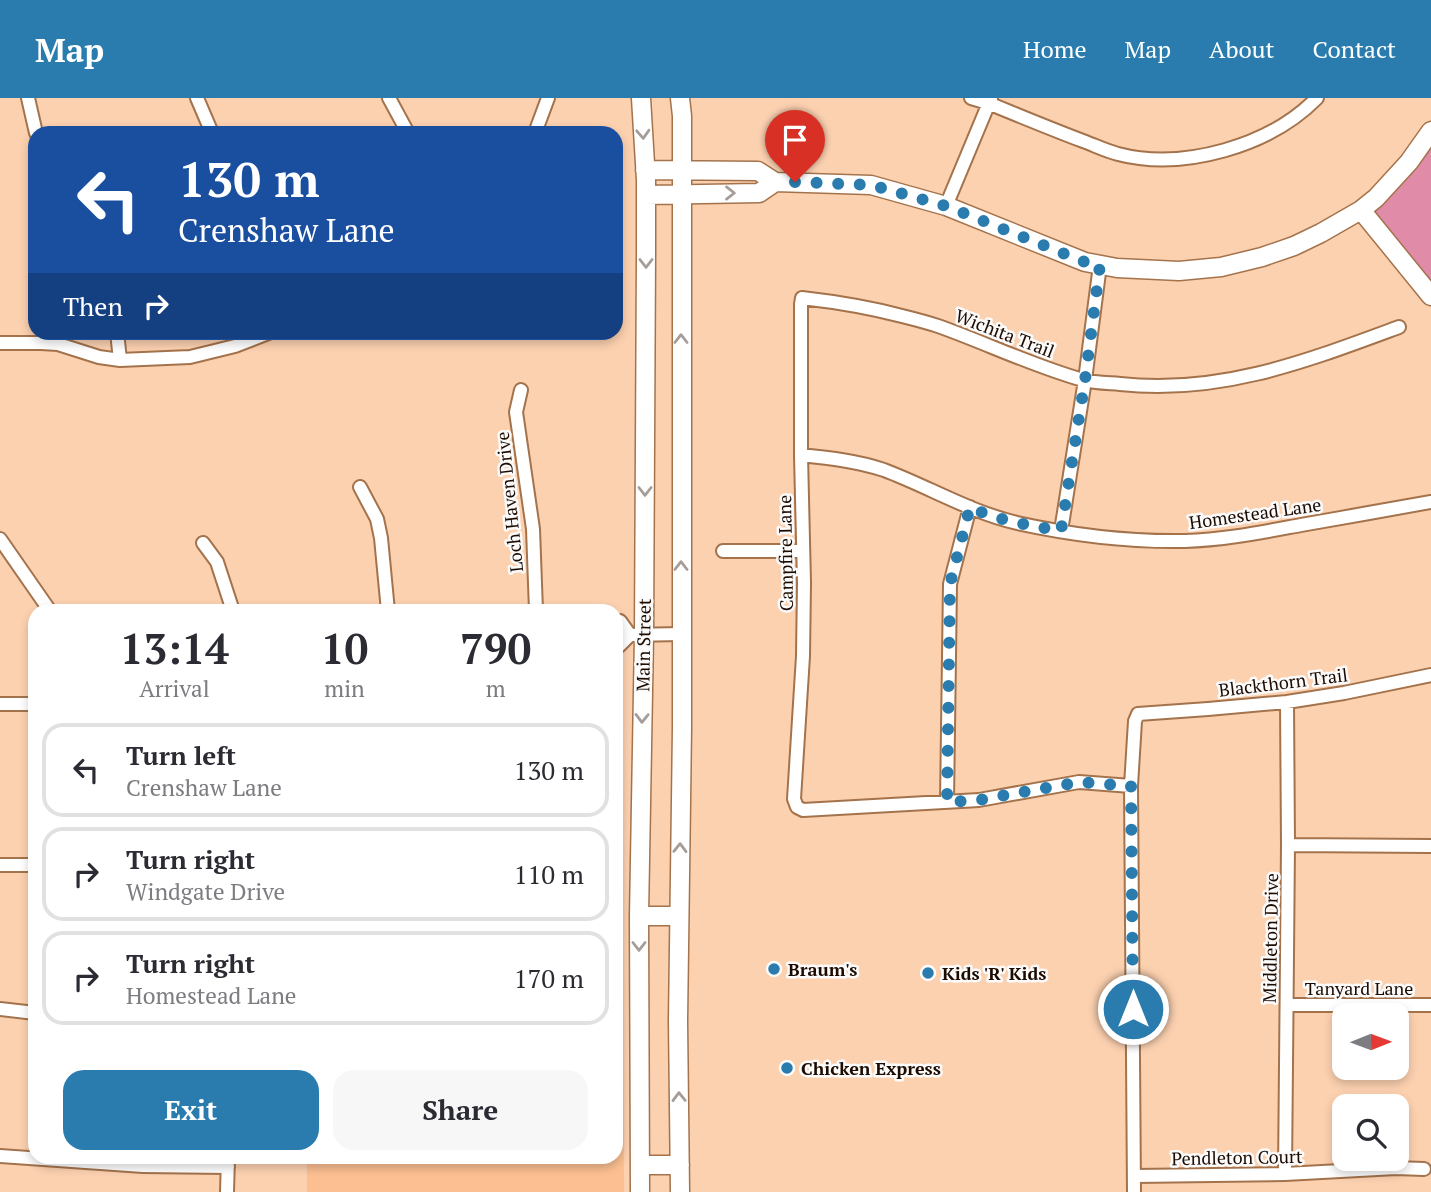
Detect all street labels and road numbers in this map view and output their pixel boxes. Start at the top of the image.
street label: Wichita Trail [952,303,1058,363]
street label: Loch Haven Drive [490,431,528,573]
street label: Homestead Lane [1187,492,1323,534]
street label: Campfire Lane [772,495,798,611]
street label: Main Street [630,598,656,692]
street label: Blackthorn Trail [1217,662,1349,702]
street label: Middleton Drive [1257,873,1283,1003]
street label: Tanyard Lane [1305,976,1413,1000]
street label: Pendleton Court [1171,1144,1303,1170]

